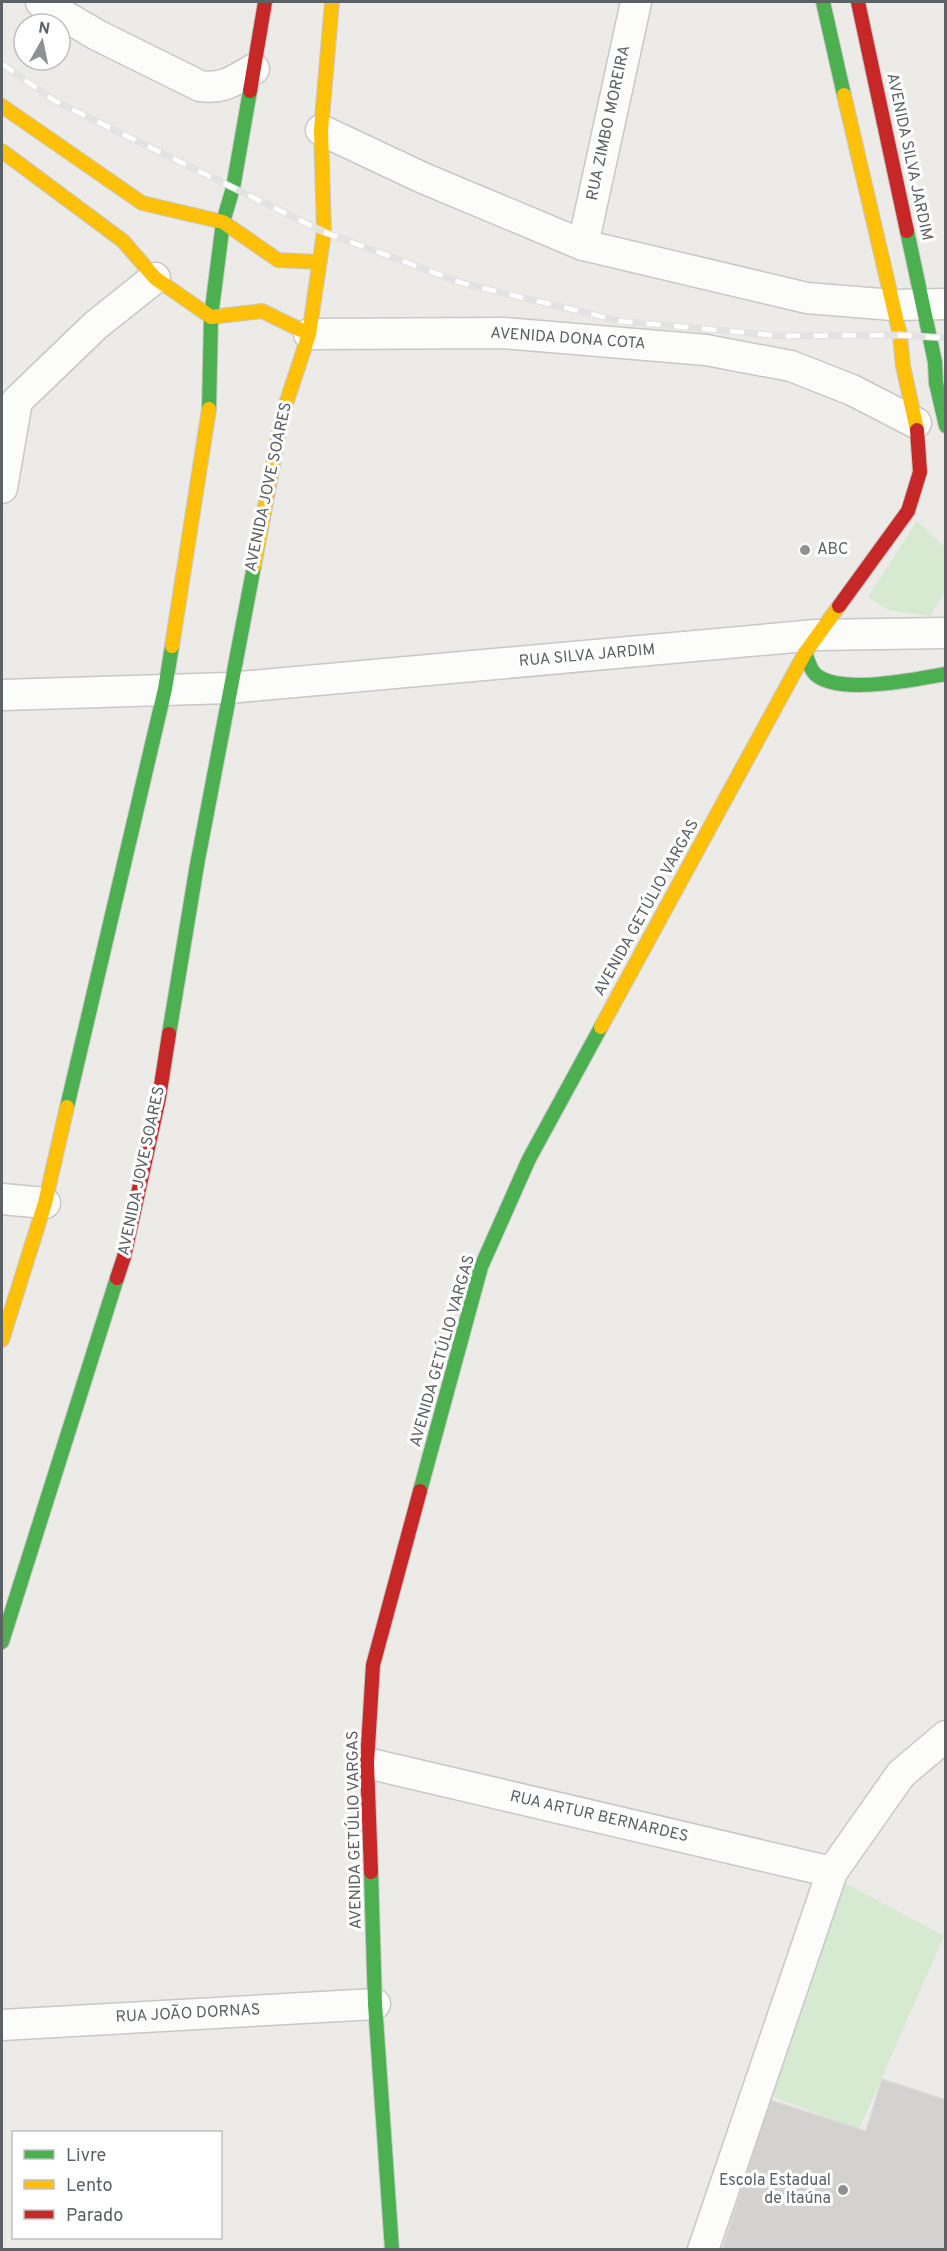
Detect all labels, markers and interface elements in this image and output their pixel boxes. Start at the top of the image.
north arrow [12,12,72,72]
text: N [37,18,51,40]
street label: RUA ZIMBO MOREIRA [583,43,635,203]
street label: AVENIDA SILVA JARDIM [881,71,937,243]
street label: AVENIDA DONA COTA [490,324,647,354]
street label: AVENIDA JOVE SOARES [241,400,297,574]
place label: ABC [817,540,848,560]
marker: ABC [798,543,812,557]
street label: RUA SILVA JARDIM [518,640,656,672]
street label: AVENIDA GETÚLIO VARGAS [588,815,704,1000]
street label: AVENIDA JOVE SOARES [114,1084,170,1258]
street label: AVENIDA GETÚLIO VARGAS [404,1252,480,1449]
street label: AVENIDA GETÚLIO VARGAS [341,1730,367,1930]
street label: RUA ARTUR BERNARDES [508,1787,690,1847]
street label: RUA JOÃO DORNAS [115,1997,261,2028]
legend [12,2131,222,2239]
text: Livre [66,2145,106,2168]
place label: Escola Estadual de Itaúna [719,2171,831,2209]
text: Lento [66,2175,112,2198]
marker: Escola Estadual de Itaúna [836,2183,850,2197]
text: Parado [66,2205,123,2228]

